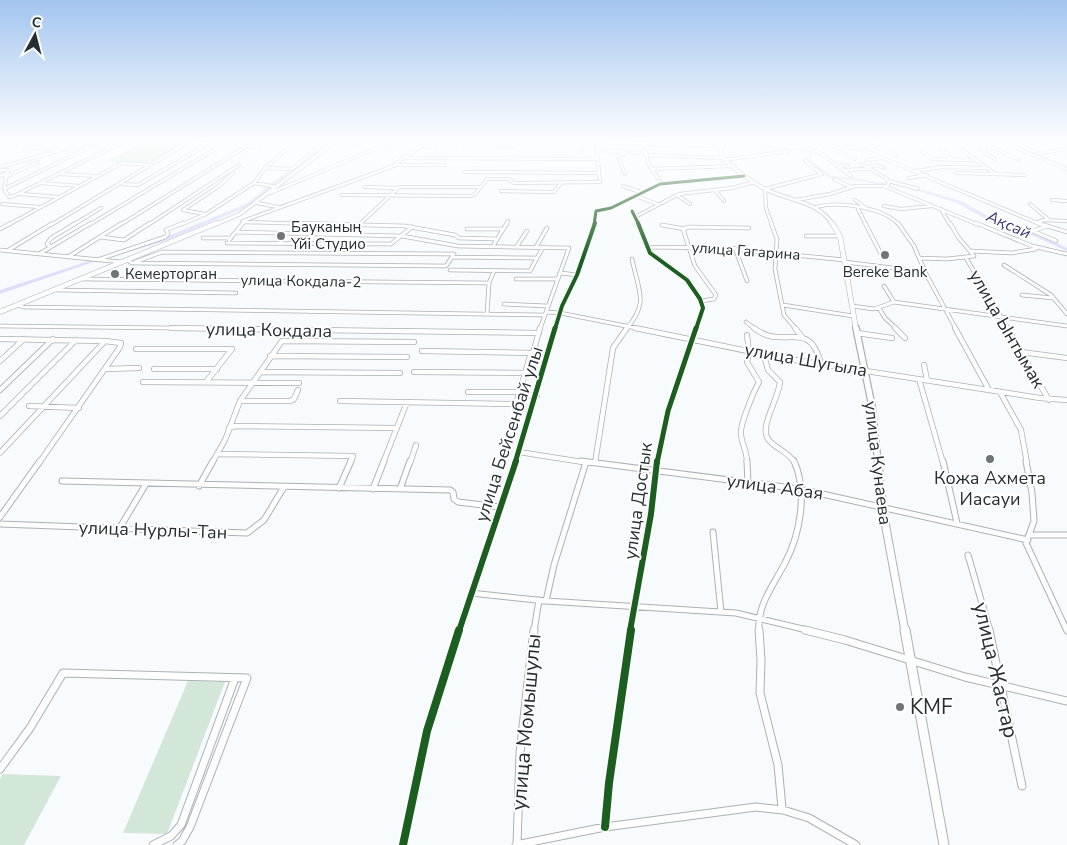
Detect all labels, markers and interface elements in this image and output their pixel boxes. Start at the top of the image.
north arrow [10,10,60,60]
text: С [31,13,43,33]
water label: Ақсай [982,205,1034,244]
place label: Бауканың Үйі Студио [290,217,366,254]
marker: Бауканың Үйі Студио [275,230,287,242]
street label: улица Гагарина [691,237,801,265]
marker: Bereke Bank [879,249,891,261]
place label: Bereke Bank [843,262,928,282]
place label: Кемерторган [125,264,217,284]
street label: улица Ынтымак [963,265,1051,393]
marker: Кемерторган [109,268,121,280]
street label: улица Кокдала-2 [241,270,361,292]
street label: улица Кокдала [206,317,332,343]
street label: улица Шугыла [743,337,869,383]
street label: улица Бейсенбай улы [469,343,549,525]
street label: улица Кунаева [858,400,898,526]
street label: улица Достык [618,440,658,561]
marker: Кожа Ахмета Иасауи [984,453,996,465]
place label: Кожа Ахмета Иасауи [934,466,1046,511]
street label: улица Абая [725,468,825,506]
street label: улица Нурлы-Тан [78,515,228,545]
street label: улица Жастар [967,599,1025,741]
street label: улица Момышулы [504,632,548,812]
place label: KMF [910,693,953,721]
marker: KMF [894,701,906,713]

